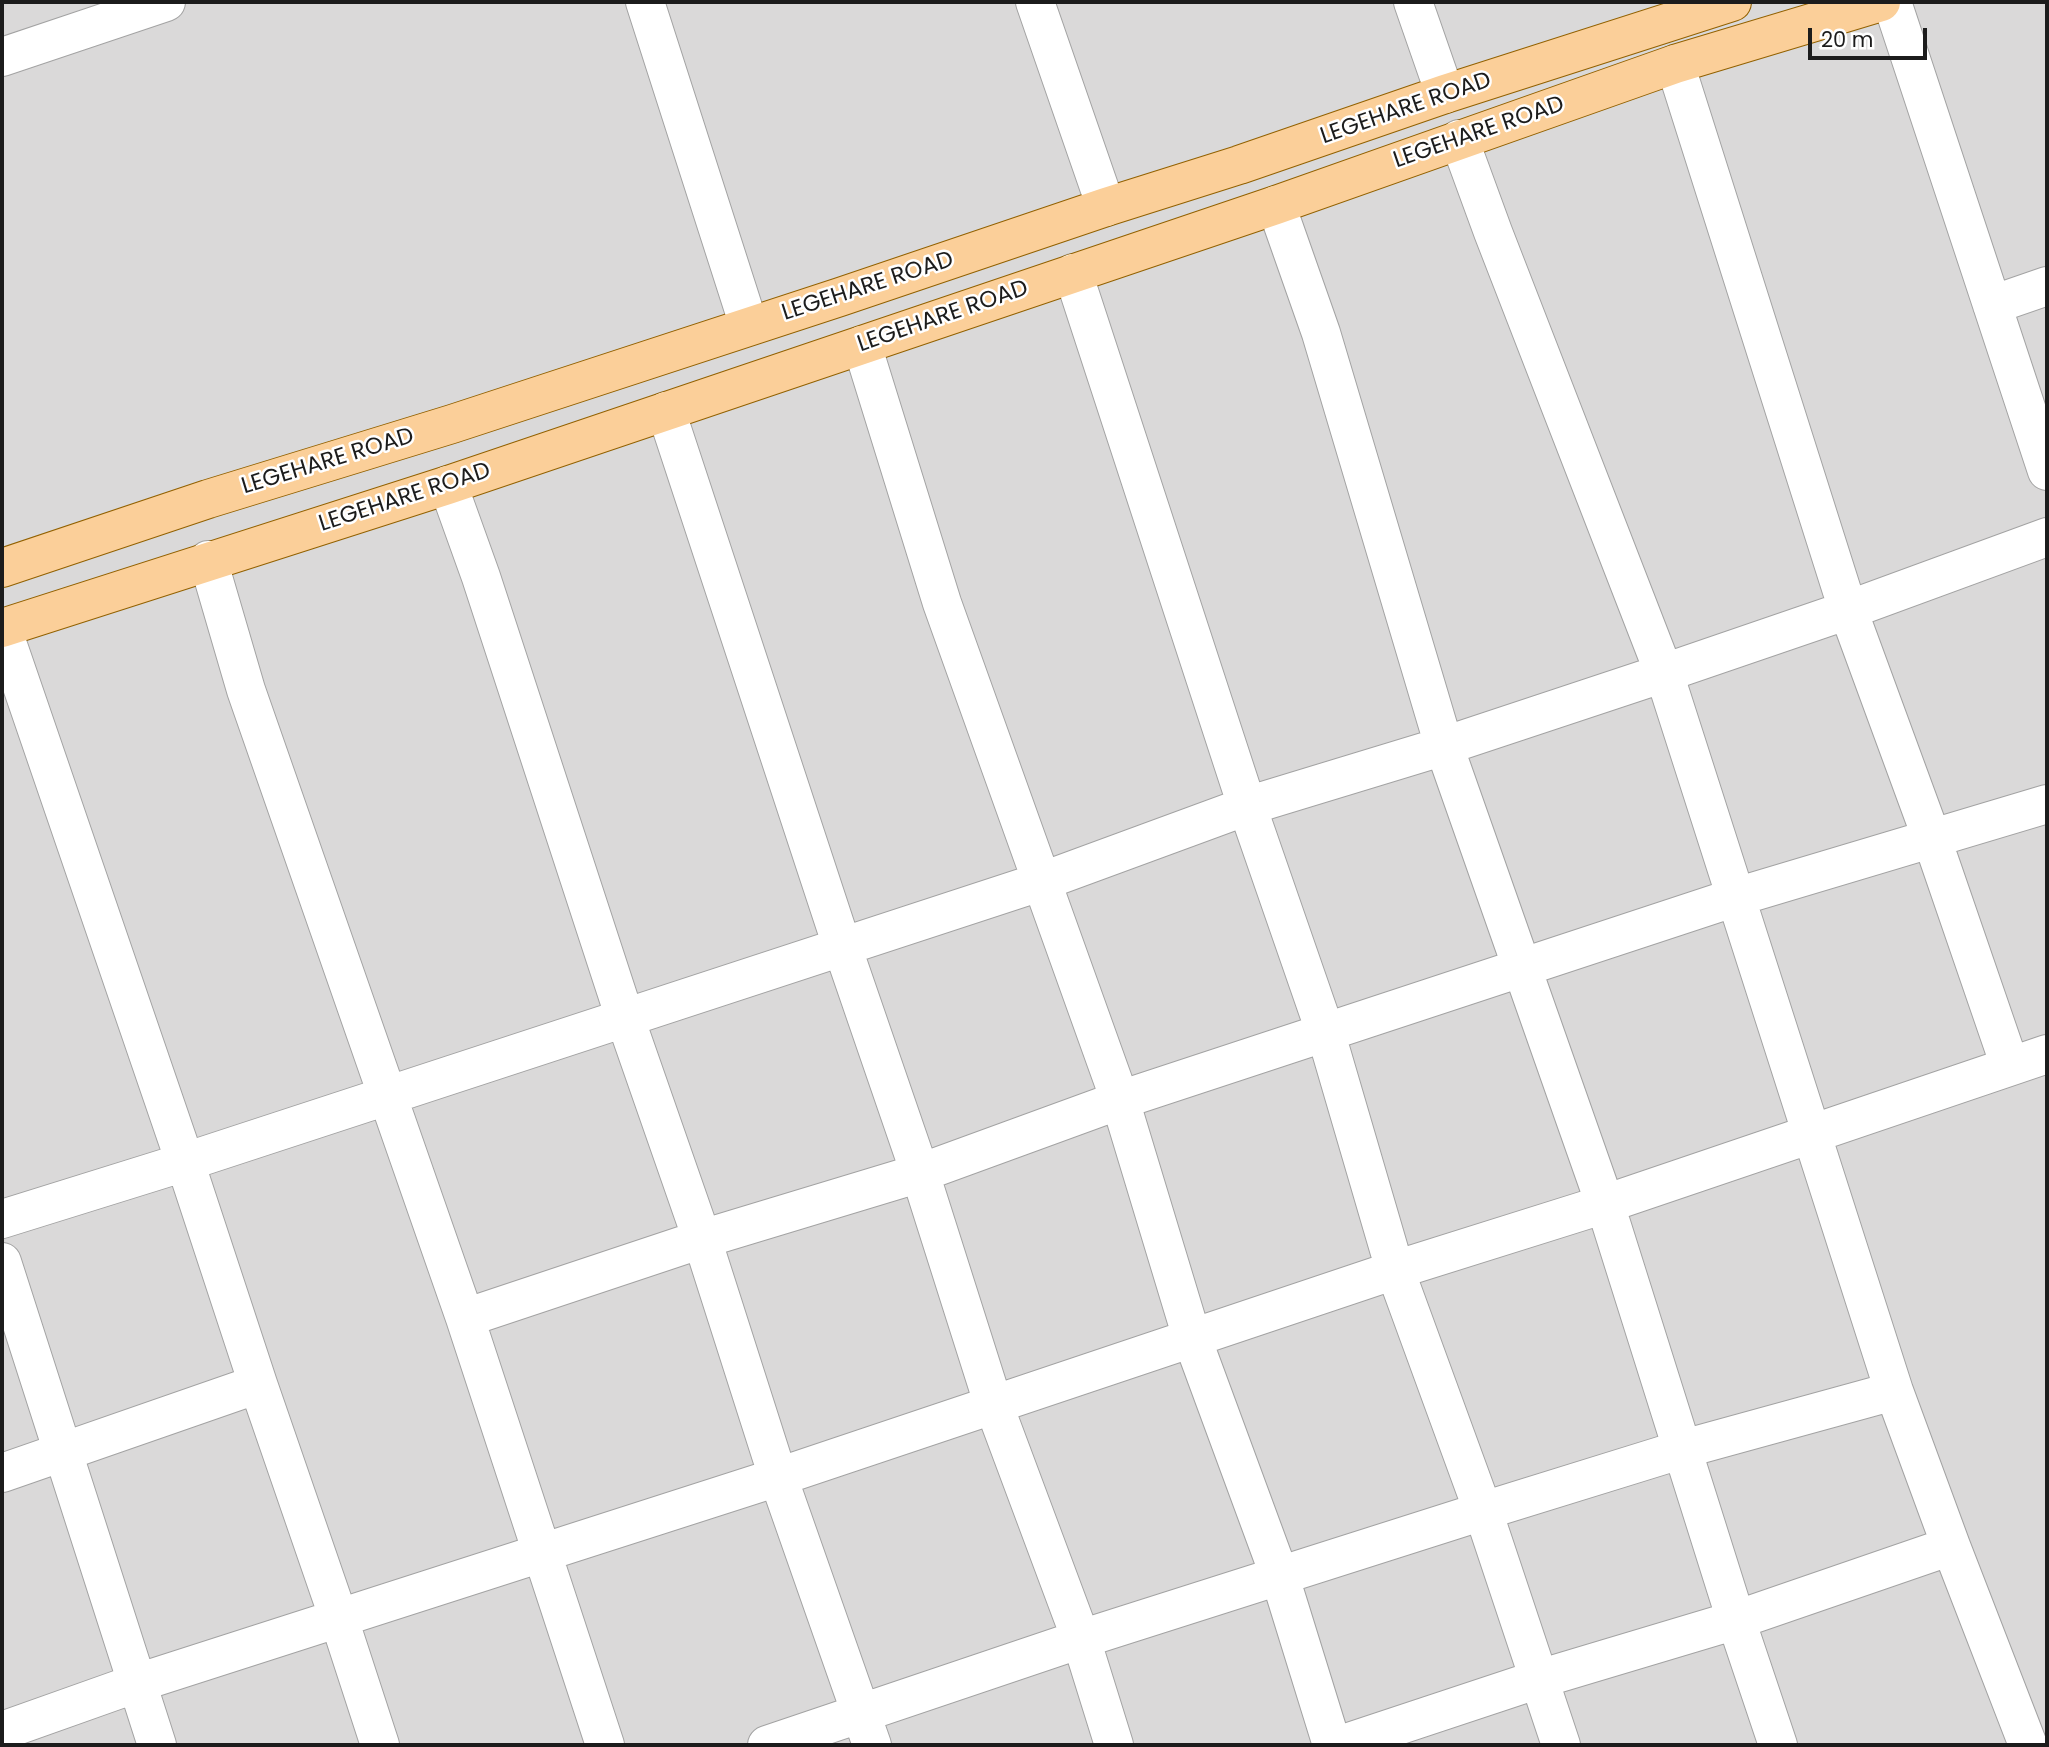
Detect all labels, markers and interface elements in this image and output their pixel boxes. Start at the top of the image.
scale bar [1811,14,1930,58]
text: 20 m [1821,25,1874,54]
street label: LEGEHARE ROAD [1317,67,1495,151]
street label: LEGEHARE ROAD [1390,91,1568,175]
street label: LEGEHARE ROAD [779,246,957,328]
street label: LEGEHARE ROAD [854,275,1032,359]
street label: LEGEHARE ROAD [239,423,417,501]
street label: LEGEHARE ROAD [316,457,494,539]

